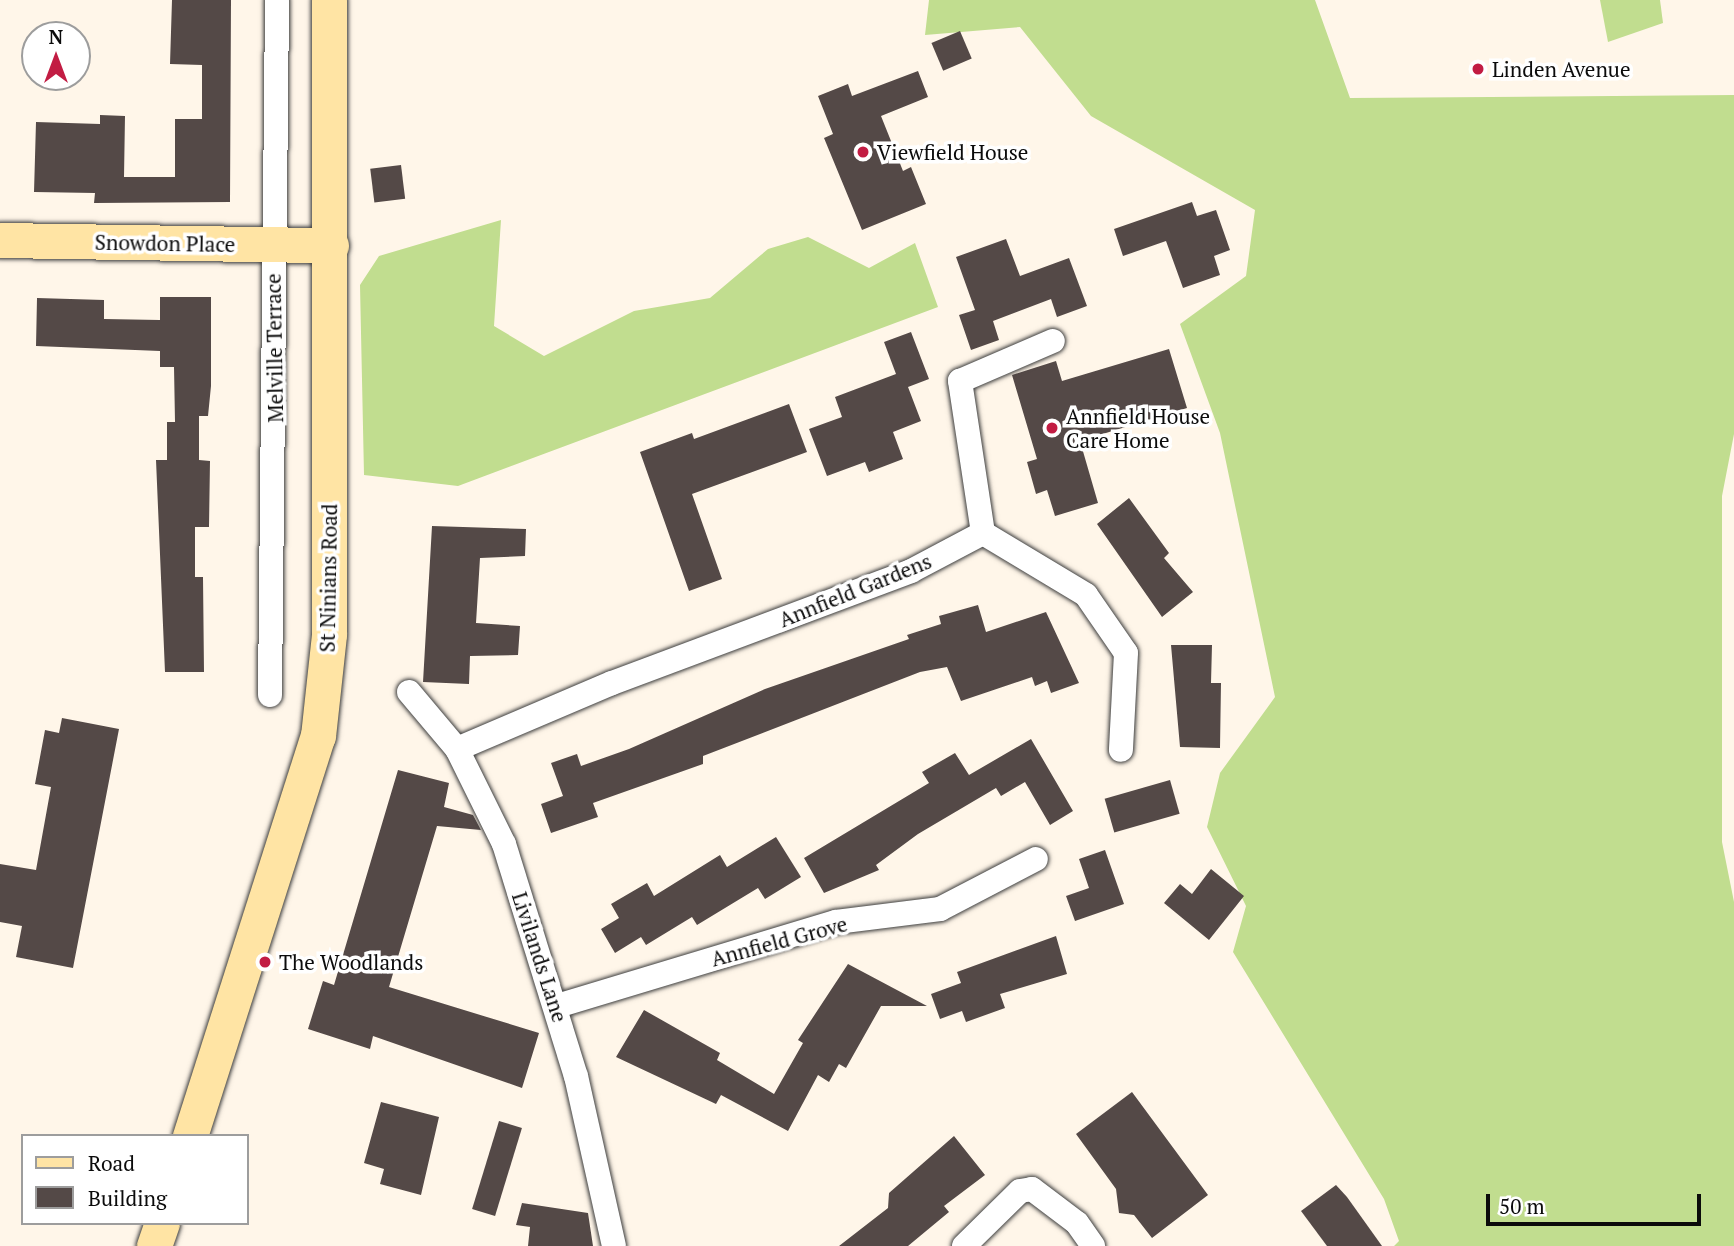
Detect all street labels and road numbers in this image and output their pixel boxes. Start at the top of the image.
street label: Snowdon Place [94,229,236,257]
street label: Melville Terrace [260,273,288,423]
street label: St Ninians Road [314,503,342,653]
street label: Annfield Gardens [775,548,935,632]
street label: Livilands Lane [507,889,573,1025]
street label: Annfield Grove [708,911,850,971]

